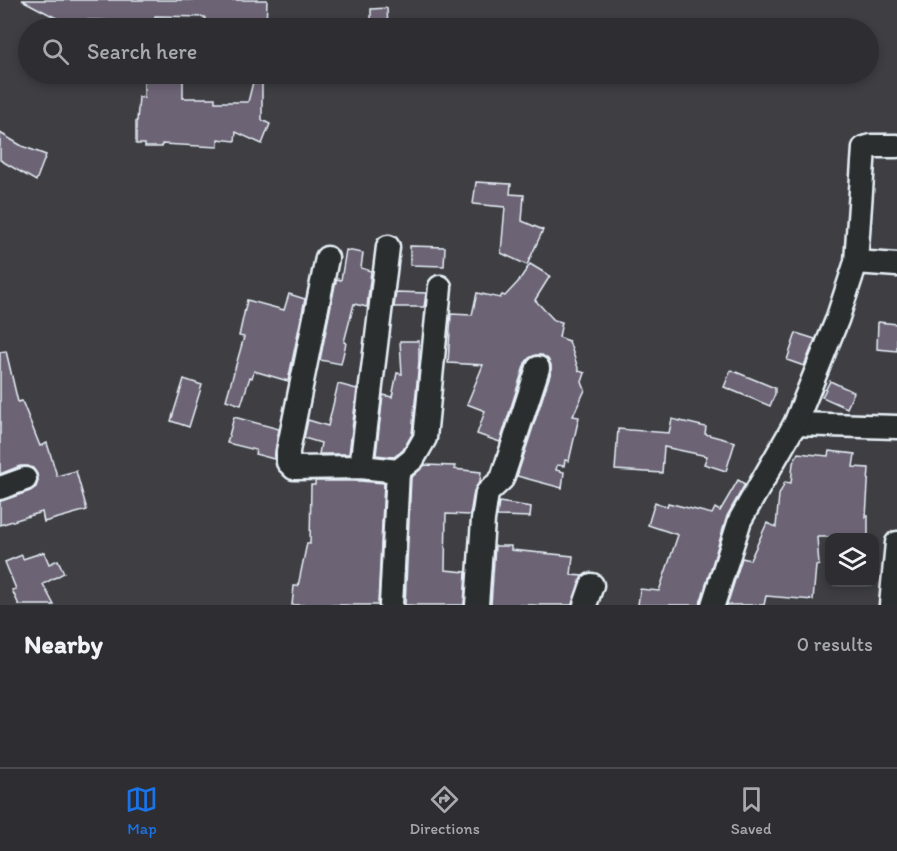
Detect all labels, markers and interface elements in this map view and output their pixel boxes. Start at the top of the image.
search box [18,18,879,84]
icon: search [39,35,72,68]
text: Search here [87,38,197,65]
map controls [825,533,879,587]
button: layers [825,533,879,587]
text: Nearby [24,628,103,660]
text: 0 results [797,632,873,656]
tab: Map [125,783,158,838]
tab: Directions [409,783,480,838]
tab: Saved [731,783,772,838]

